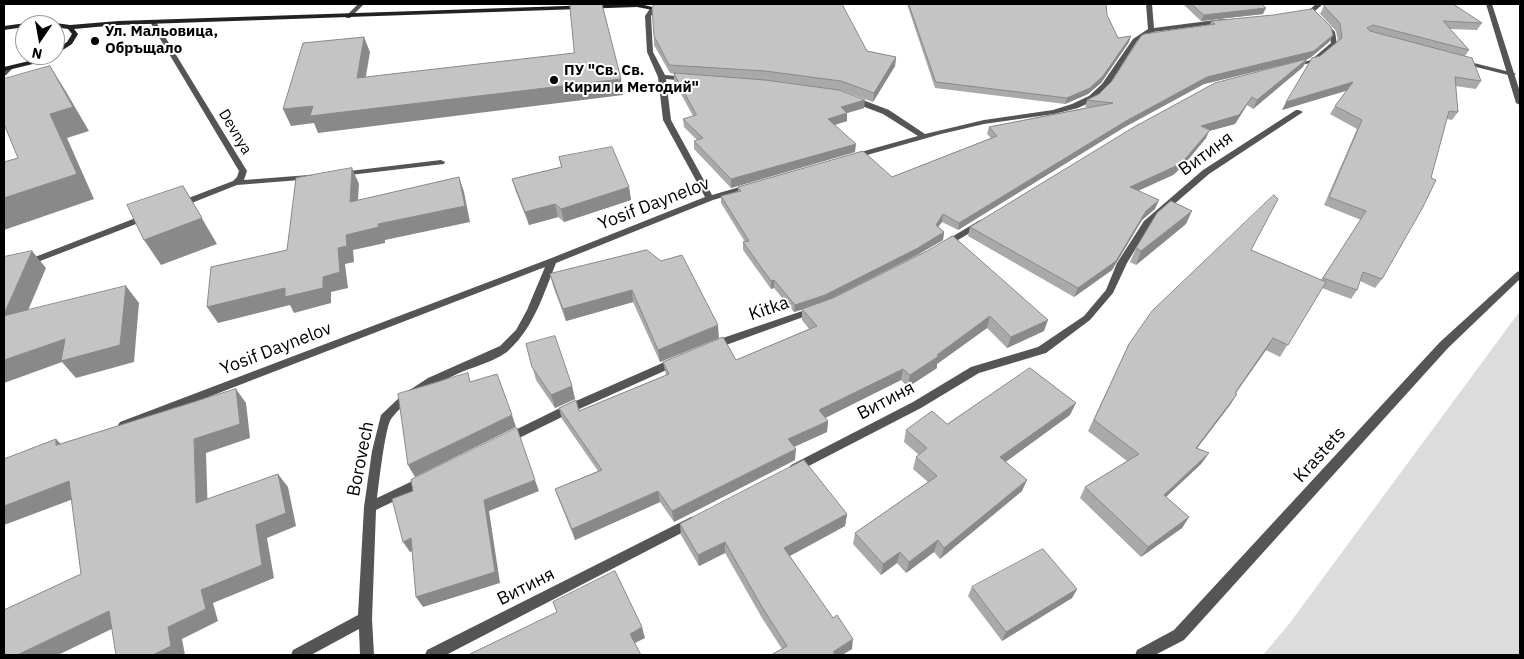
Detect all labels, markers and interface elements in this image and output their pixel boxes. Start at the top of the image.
north arrow [15,15,65,65]
place label: Ул. Мальовица, Обръщало [105,23,218,58]
marker: Ул. Мальовица, Обръщало [89,35,101,47]
text: N [30,44,44,64]
place label: ПУ "Св. Св. Кирил и Методий" [564,62,699,97]
marker: ПУ "Св. Св. Кирил и Методий" [548,74,560,86]
street label: Devnya [215,106,255,158]
street label: Витиня [1175,127,1237,181]
street label: Yosif Daynelov [595,173,713,235]
street label: Kitka [746,292,792,326]
street label: Yosif Daynelov [217,318,335,380]
street label: Витиня [854,377,918,425]
street label: Borovech [343,420,379,498]
street label: Krastets [1289,423,1351,487]
street label: Витиня [494,563,558,611]

